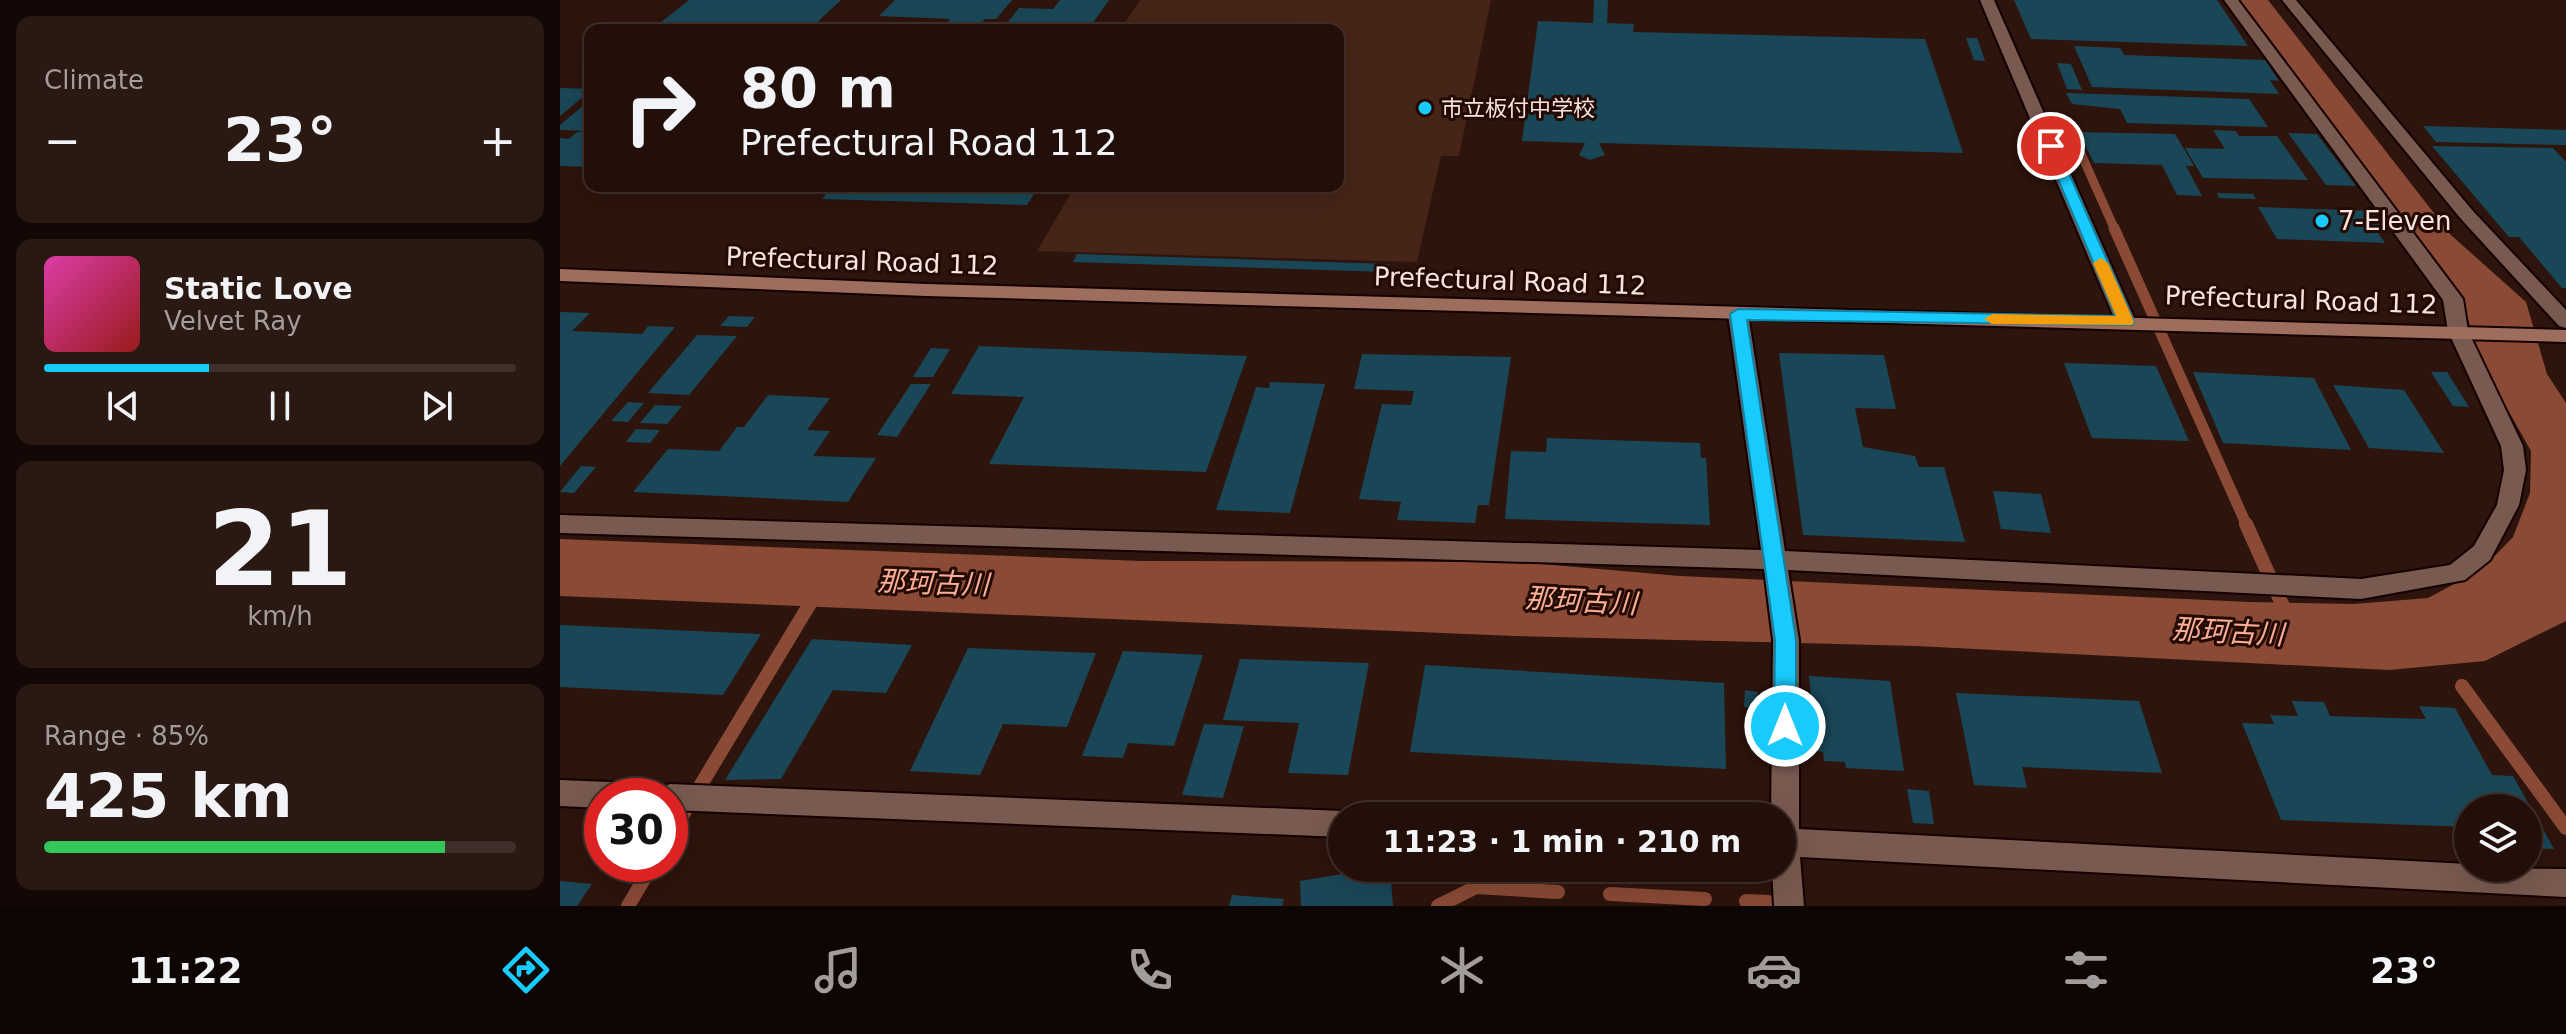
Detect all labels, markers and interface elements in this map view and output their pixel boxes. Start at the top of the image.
text: 80 m [740,55,896,120]
icon: right [608,56,712,160]
text: Climate [44,65,144,95]
place label: 市立板付中学校 [1441,96,1595,121]
marker: 市立板付中学校 [1416,99,1434,117]
text: 23° [223,105,337,175]
pin [2017,112,2085,180]
text: − [44,115,81,166]
text: + [479,115,516,166]
text: Prefectural Road 112 [740,122,1118,163]
icon: arrive [2029,124,2073,168]
place label: 7-Eleven [2338,206,2451,236]
marker: 7-Eleven [2313,212,2331,230]
street label: Prefectural Road 112 [725,241,999,281]
street label: Prefectural Road 112 [1373,261,1647,301]
text: Static Love [164,271,353,306]
street label: Prefectural Road 112 [2164,280,2438,320]
text: Velvet Ray [164,306,302,336]
icon: previous [101,384,145,428]
icon: pause [258,384,302,428]
icon: next [415,384,459,428]
text: 21 [208,488,352,610]
water label: 那珂古川 [876,565,993,602]
water label: 那珂古川 [1524,582,1641,621]
text: km/h [247,601,313,631]
water label: 那珂古川 [2171,613,2288,652]
position arrow [1743,684,1827,768]
text: Range · 85% [44,721,209,751]
text: 425 km [44,761,293,831]
speed limit sign: 30 [584,778,688,882]
map controls [2454,794,2542,882]
button: layers [2454,794,2542,882]
text: 11:23 · 1 min · 210 m [1383,824,1741,859]
icon: directions [498,942,554,998]
icon: music [810,942,866,998]
icon: phone [1122,942,1178,998]
icon: climate [1434,942,1490,998]
icon: car [1746,942,1802,998]
icon: filters [2058,942,2114,998]
text: 11:22 [128,950,243,991]
text: 23° [2370,950,2438,991]

